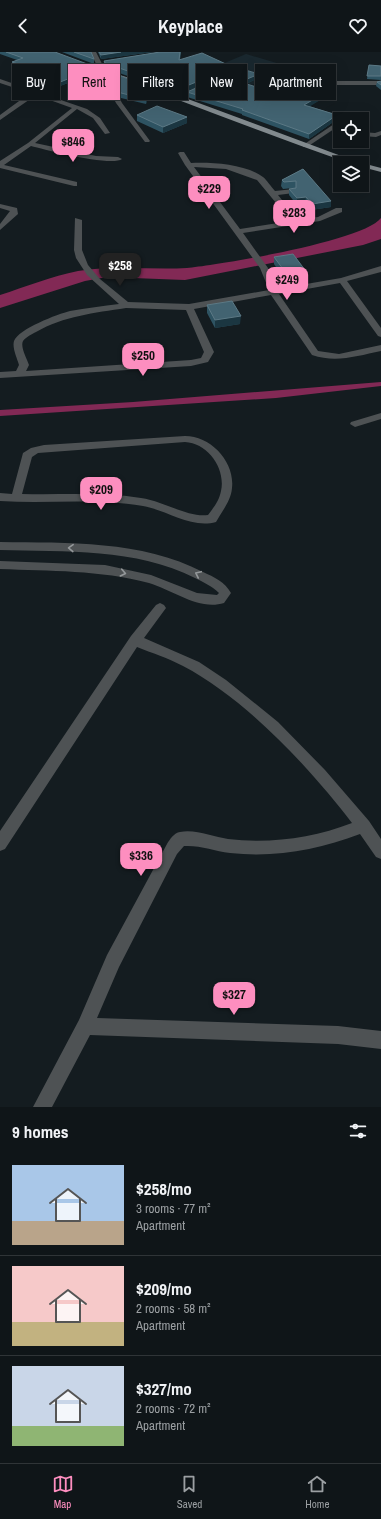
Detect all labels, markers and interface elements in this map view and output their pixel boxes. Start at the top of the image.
text: Keyplace [158,14,223,39]
icon: back [12,15,34,37]
icon: heart [347,15,369,37]
chip: Buy [12,64,60,100]
chip: Rent [68,64,120,100]
chip: Filters [128,64,188,100]
chip: New [196,64,247,100]
chip: Apartment [255,64,336,100]
map controls [333,112,369,192]
button: locate [333,112,369,148]
pin: $846 [49,129,97,163]
text: $846 [61,133,85,150]
button: layers [333,156,369,192]
pin: $229 [185,176,233,210]
text: $229 [197,180,221,197]
pin: $283 [270,200,318,234]
text: $283 [282,204,306,221]
pin: $258 [96,253,144,287]
text: $258 [108,257,132,274]
pin: $249 [263,267,311,301]
text: $249 [275,271,299,288]
pin: $250 [119,343,167,377]
text: $250 [131,347,155,364]
pin: $209 [77,477,125,511]
text: $209 [89,481,113,498]
one-way arrow [68,544,74,553]
one-way arrow [119,569,126,577]
one-way arrow [194,571,202,579]
pin: $336 [117,843,165,877]
text: $336 [129,847,153,864]
pin: $327 [210,982,258,1016]
text: $327 [222,986,246,1003]
text: 9 homes [12,1120,69,1143]
icon: filters [347,1120,369,1142]
text: $258/mo [136,1177,192,1200]
icon: home [44,1181,92,1229]
text: 3 rooms · 77 m² [136,1200,211,1217]
text: Apartment [136,1217,185,1234]
text: $209/mo [136,1277,192,1300]
icon: home [44,1282,92,1330]
text: 2 rooms · 58 m² [136,1300,211,1317]
text: Apartment [136,1317,185,1334]
text: $327/mo [136,1377,192,1400]
icon: home [44,1382,92,1430]
text: 2 rooms · 72 m² [136,1400,211,1417]
text: Apartment [136,1417,185,1434]
tab: Map [52,1473,74,1511]
tab: Saved [177,1473,202,1511]
tab: Home [305,1473,329,1511]

